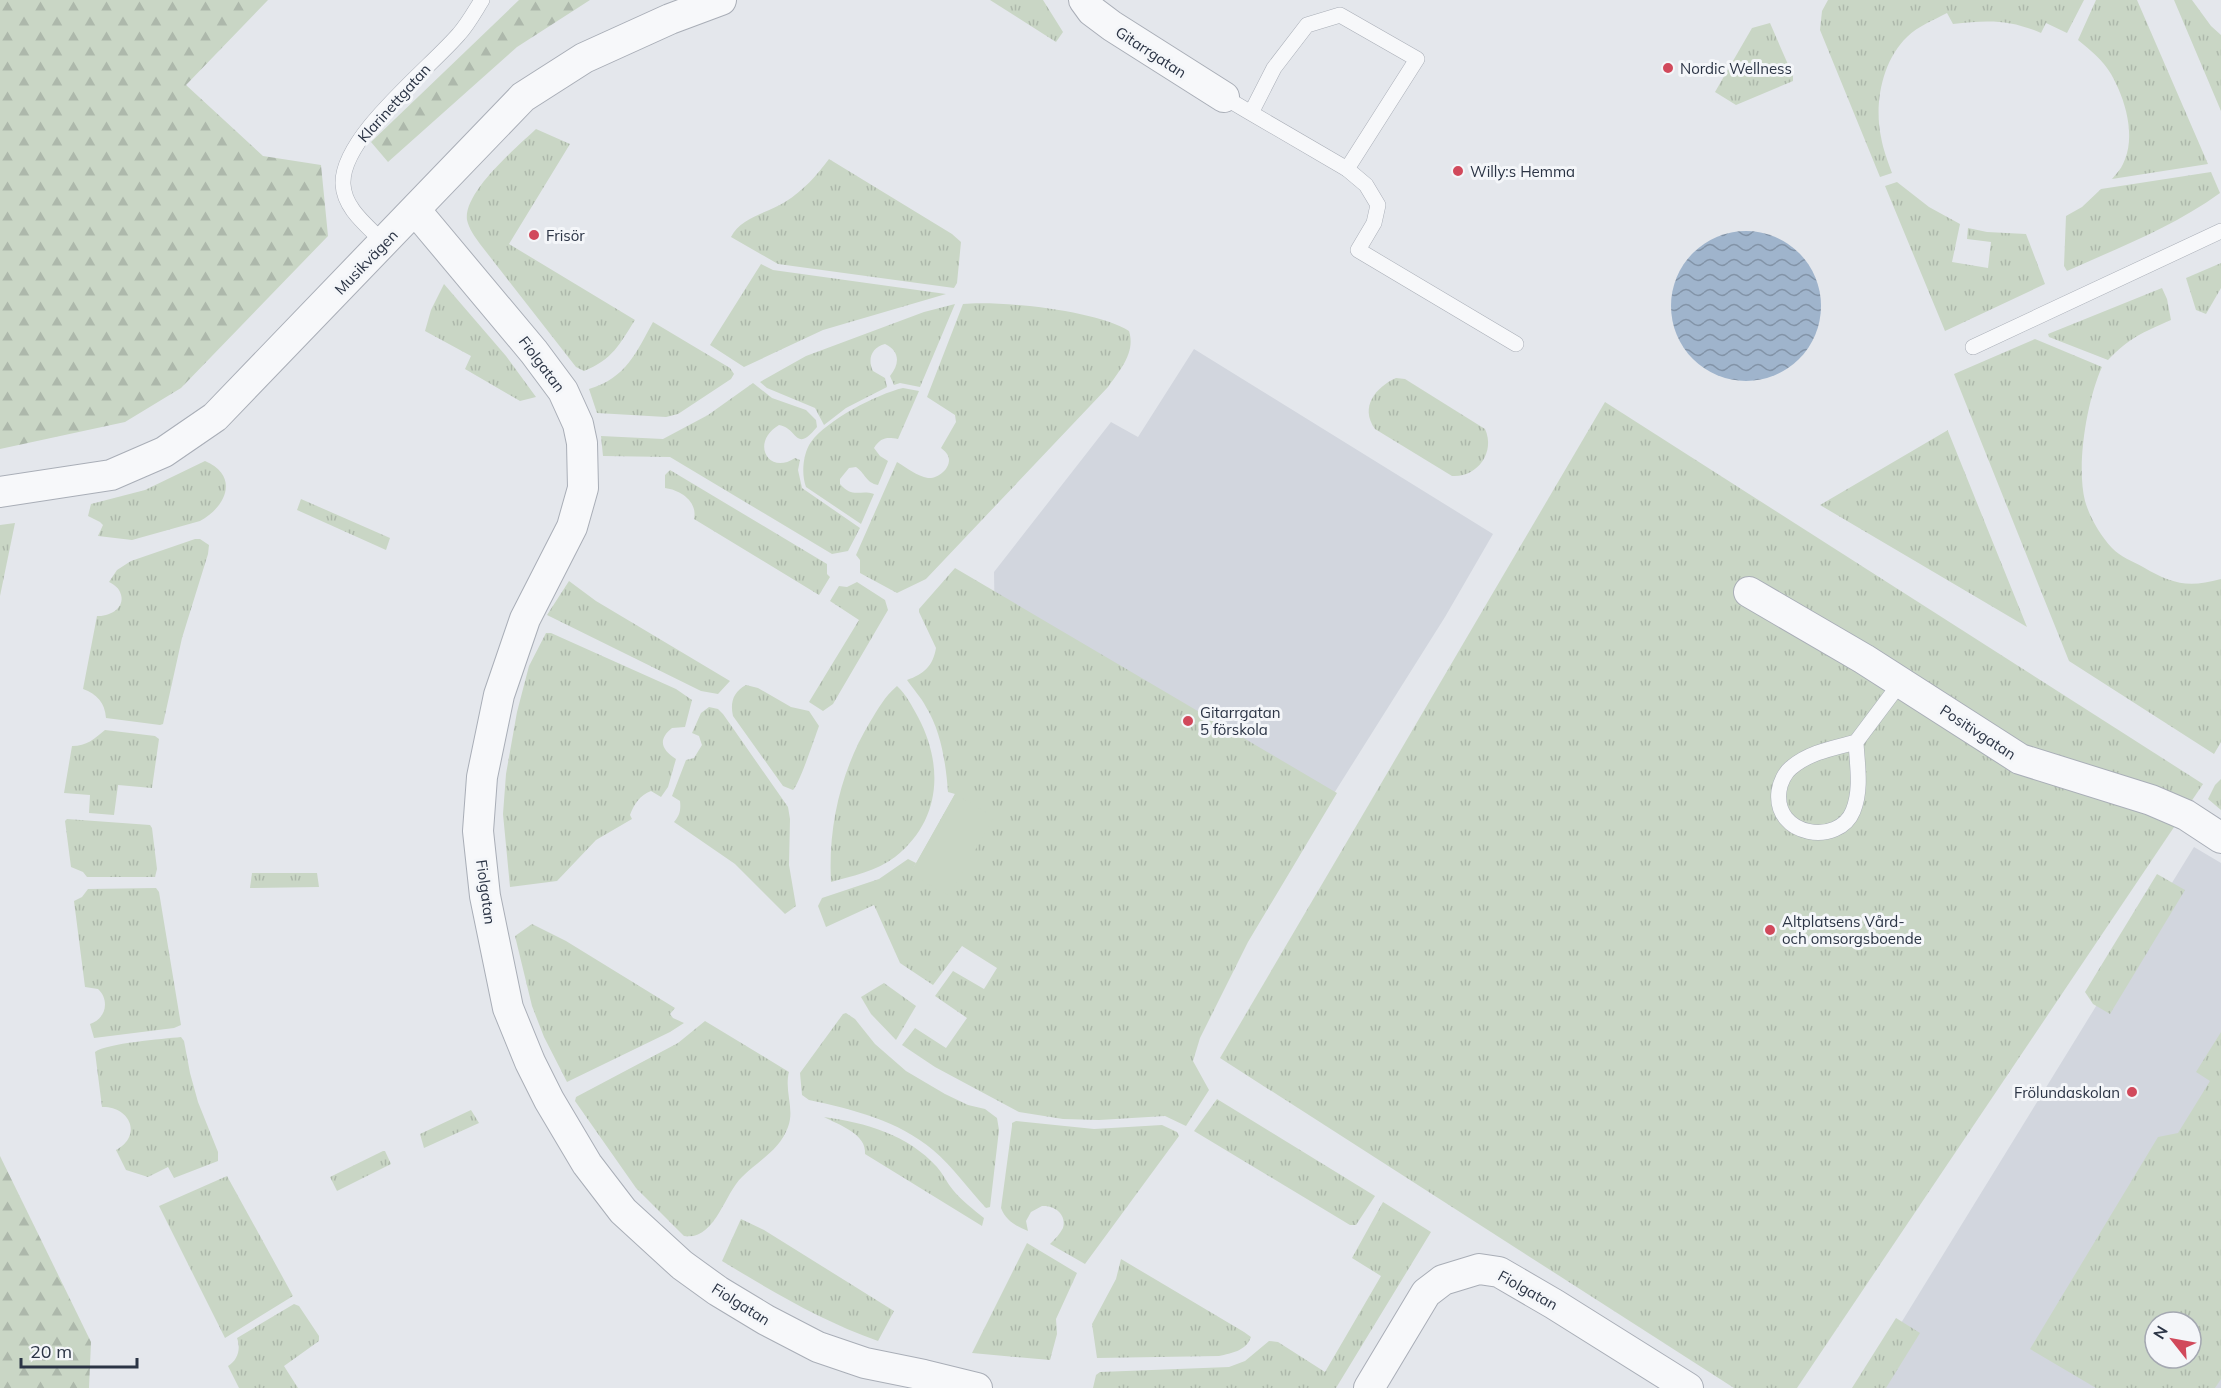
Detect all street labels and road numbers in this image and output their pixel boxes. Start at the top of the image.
street label: Gitarrgatan [1112,22,1190,82]
street label: Klarinettgatan [354,60,434,146]
street label: Musikvägen [330,226,402,298]
street label: Fiolgatan [515,332,569,396]
street label: Positivgatan [1936,700,2020,764]
street label: Fiolgatan [472,858,500,926]
street label: Fiolgatan [1495,1266,1561,1314]
street label: Fiolgatan [708,1279,774,1329]

